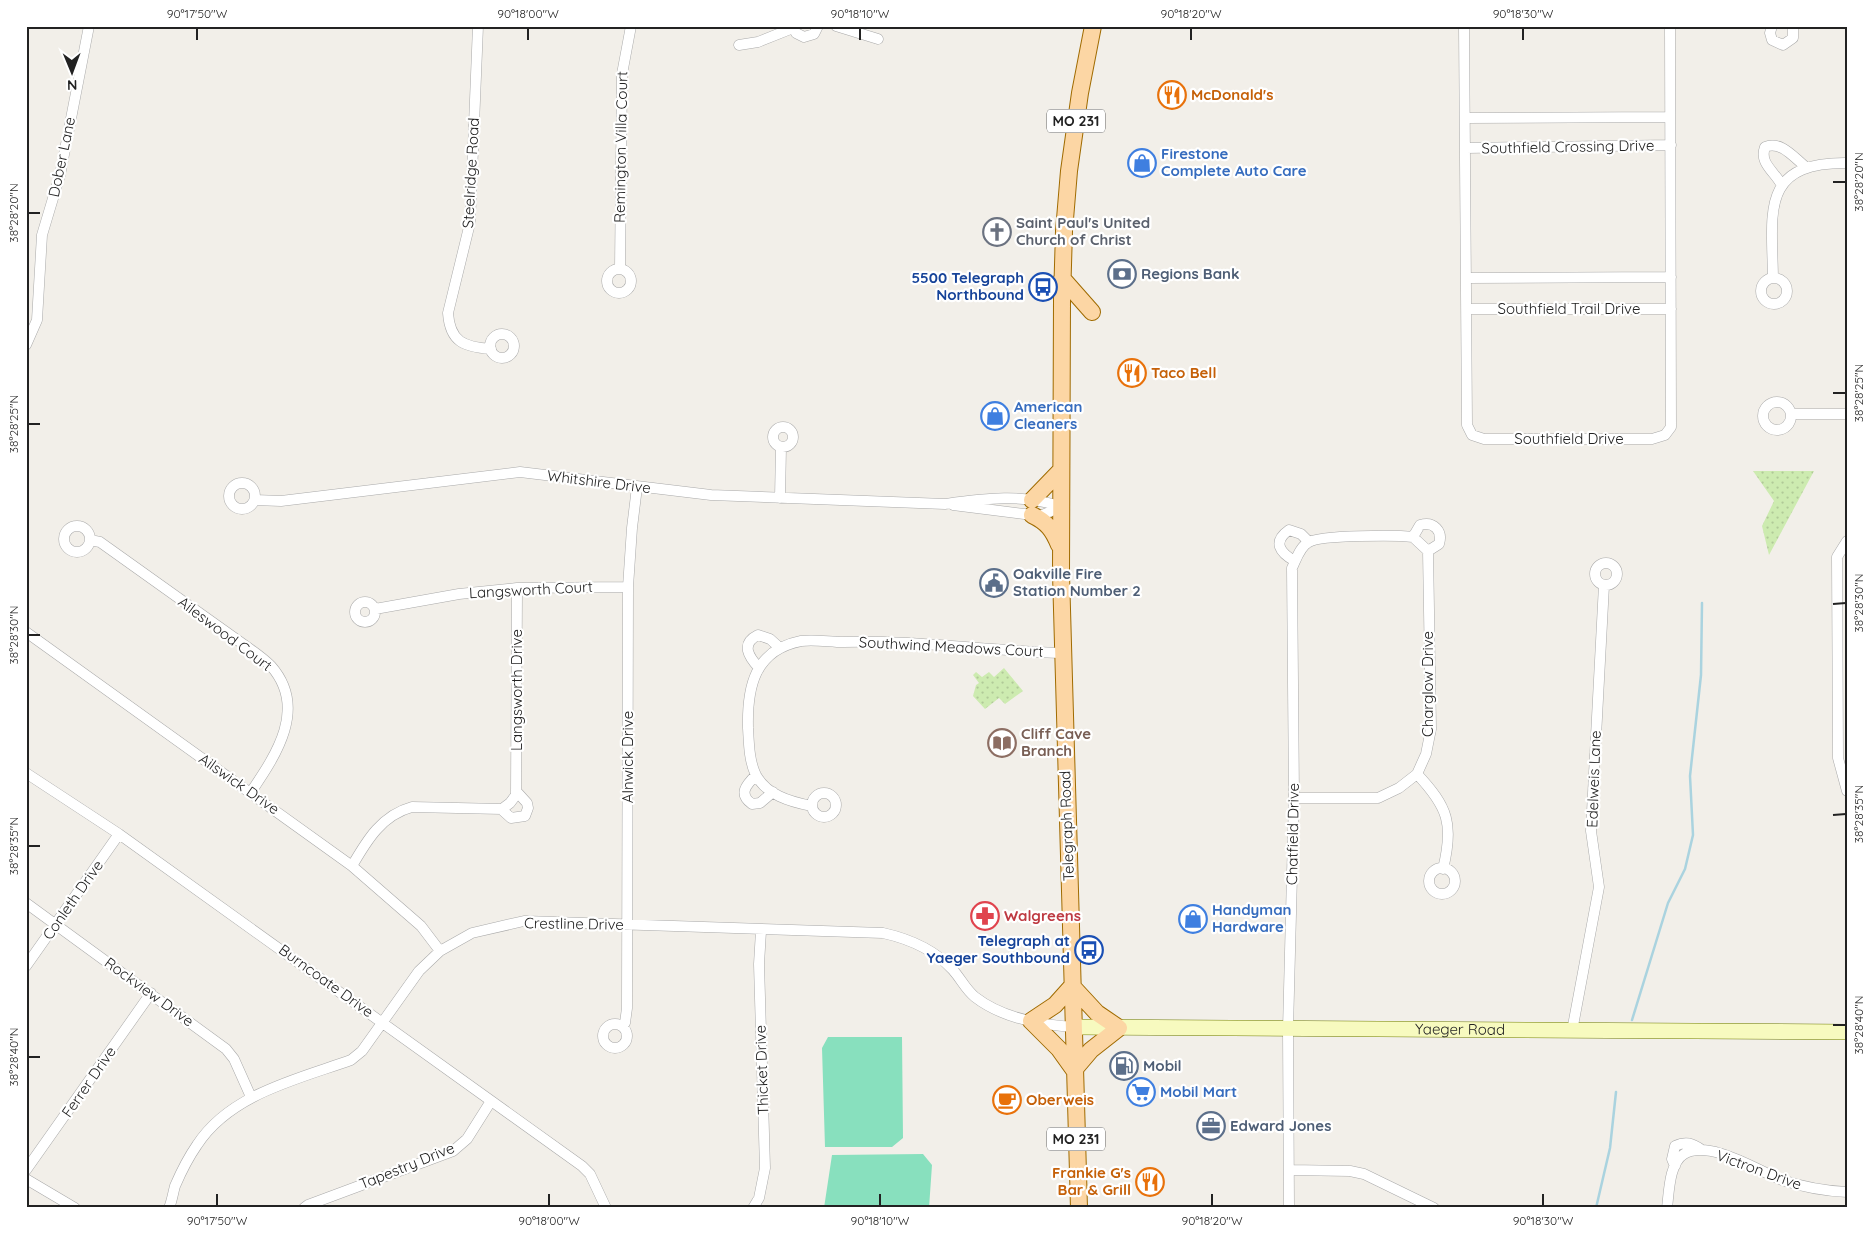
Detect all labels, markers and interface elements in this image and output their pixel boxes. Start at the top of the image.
text: 90°17'50"W [167,6,228,21]
text: 90°18'00"W [497,6,559,21]
text: 90°18'10"W [831,6,890,21]
text: 90°18'20"W [1160,6,1222,21]
text: 90°18'30"W [1493,6,1554,21]
north arrow [48,48,98,98]
street label: Remington Villa Court [610,71,631,223]
text: N [67,76,78,94]
restaurant icon: McDonald's [1157,80,1187,110]
place label: McDonald's [1191,85,1273,104]
road number: MO 231 [1047,110,1105,132]
street label: Dober Lane [44,115,79,199]
street label: Steelridge Road [458,117,483,229]
street label: Southfield Crossing Drive [1481,135,1655,158]
place label: Firestone Complete Auto Care [1161,144,1307,180]
shop icon: Firestone Complete Auto Care [1127,148,1157,178]
text: 38°28'20"N [1851,152,1866,212]
text: 38°28'20"N [6,183,21,243]
place label: Saint Paul's United Church of Christ [1016,213,1150,249]
church icon: Saint Paul's United Church of Christ [982,217,1012,247]
bank icon: Regions Bank [1107,259,1137,289]
place label: Regions Bank [1141,264,1240,283]
place label: 5500 Telegraph Northbound [911,268,1024,304]
bus stop icon: 5500 Telegraph Northbound [1028,272,1058,302]
street label: Southfield Trail Drive [1498,299,1640,318]
restaurant icon: Taco Bell [1117,358,1147,388]
place label: Taco Bell [1151,363,1216,382]
text: 38°28'25"N [1851,364,1866,422]
text: 38°28'25"N [6,395,21,453]
place label: American Cleaners [1014,397,1082,433]
shop icon: American Cleaners [980,401,1010,431]
street label: Southfield Drive [1514,429,1624,448]
street label: Whitshire Drive [546,466,652,497]
place label: Oakville Fire Station Number 2 [1013,564,1141,600]
public building icon: Oakville Fire Station Number 2 [979,568,1009,598]
text: 38°28'30"N [1851,574,1866,632]
street label: Langsworth Court [469,577,593,602]
street label: Aileswood Court [175,592,276,675]
text: 38°28'30"N [6,606,21,664]
street label: Langsworth Drive [507,629,526,751]
street label: Charglow Drive [1418,631,1437,737]
street label: Southwind Meadows Court [858,632,1044,661]
street label: Alnwick Drive [618,711,637,803]
place label: Cliff Cave Branch [1021,724,1091,760]
library icon: Cliff Cave Branch [987,728,1017,758]
street label: Edelweis Lane [1582,730,1605,828]
street label: Ailswick Drive [195,749,283,818]
street label: Telegraph Road [1055,771,1078,882]
street label: Chatfield Drive [1282,783,1303,885]
text: 38°28'35"N [1851,785,1866,843]
text: 38°28'35"N [6,817,21,875]
street label: Conleth Drive [38,856,107,943]
place label: Handyman Hardware [1212,900,1292,936]
pharmacy icon: Walgreens [970,901,1000,931]
shop icon: Handyman Hardware [1178,904,1208,934]
place label: Walgreens [1004,906,1081,925]
street label: Crestline Drive [524,913,624,934]
place label: Telegraph at Yaeger Southbound [927,931,1070,967]
bus stop icon: Telegraph at Yaeger Southbound [1074,935,1104,965]
street label: Burncoate Drive [275,940,377,1021]
street label: Rockview Drive [101,953,198,1030]
text: 38°28'40"N [1851,996,1866,1055]
street label: Yaeger Road [1415,1019,1505,1039]
street label: Thicket Drive [750,1025,773,1115]
text: 38°28'40"N [6,1028,21,1087]
street label: Ferrer Drive [57,1043,120,1121]
fuel station icon: Mobil [1109,1051,1139,1081]
place label: Mobil [1143,1056,1182,1075]
supermarket icon: Mobil Mart [1126,1077,1156,1107]
place label: Mobil Mart [1160,1082,1237,1101]
cafe icon: Oberweis [992,1085,1022,1115]
place label: Oberweis [1026,1090,1094,1109]
office icon: Edward Jones [1196,1111,1226,1141]
place label: Edward Jones [1230,1116,1331,1135]
road number: MO 231 [1047,1128,1105,1150]
street label: Tapestry Drive [357,1138,457,1193]
street label: Victron Drive [1714,1145,1804,1194]
place label: Frankie G's Bar & Grill [1052,1163,1131,1199]
restaurant icon: Frankie G's Bar & Grill [1135,1167,1165,1197]
text: 90°17'50"W [187,1213,248,1228]
text: 90°18'00"W [518,1213,580,1228]
text: 90°18'10"W [851,1213,910,1228]
text: 90°18'20"W [1181,1213,1243,1228]
text: 90°18'30"W [1513,1213,1574,1228]

